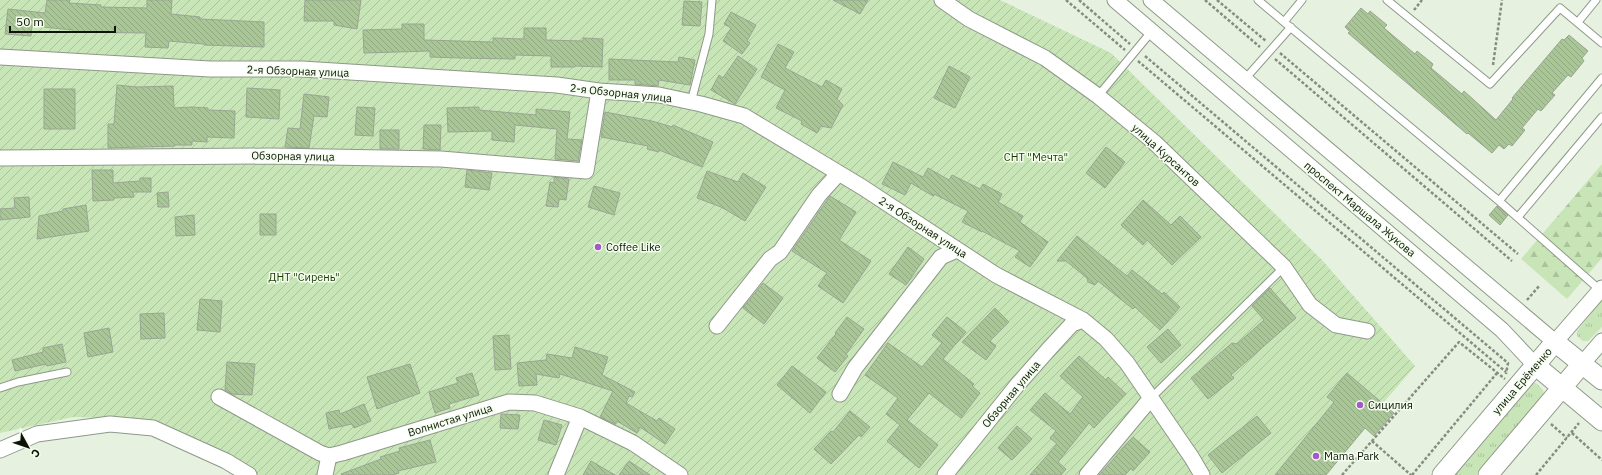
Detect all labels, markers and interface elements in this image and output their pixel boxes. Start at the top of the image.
scale bar [10,8,115,34]
text: 50 m [16,14,44,29]
street label: 2-я Обзорная улица [246,62,350,80]
street label: 2-я Обзорная улица [569,81,673,105]
street label: улица Курсантов [1129,121,1203,189]
street label: Обзорная улица [251,148,335,164]
park label: СНТ "Мечта" [1004,150,1068,164]
street label: проспект Маршала Жукова [1301,158,1419,260]
street label: 2-я Обзорная улица [876,193,970,261]
place label: Coffee Like [606,240,661,254]
marker: Coffee Like [593,242,603,252]
park label: ДНТ "Сирень" [269,270,340,284]
street label: улица Ерёменко [1489,345,1555,417]
street label: Обзорная улица [979,358,1043,430]
place label: Сицилия [1368,398,1413,412]
street label: Волнистая улица [406,400,494,440]
marker: Сицилия [1355,400,1365,410]
north arrow [8,427,48,467]
text: С [28,446,43,461]
place label: Mama Park [1324,449,1379,463]
marker: Mama Park [1311,451,1321,461]

